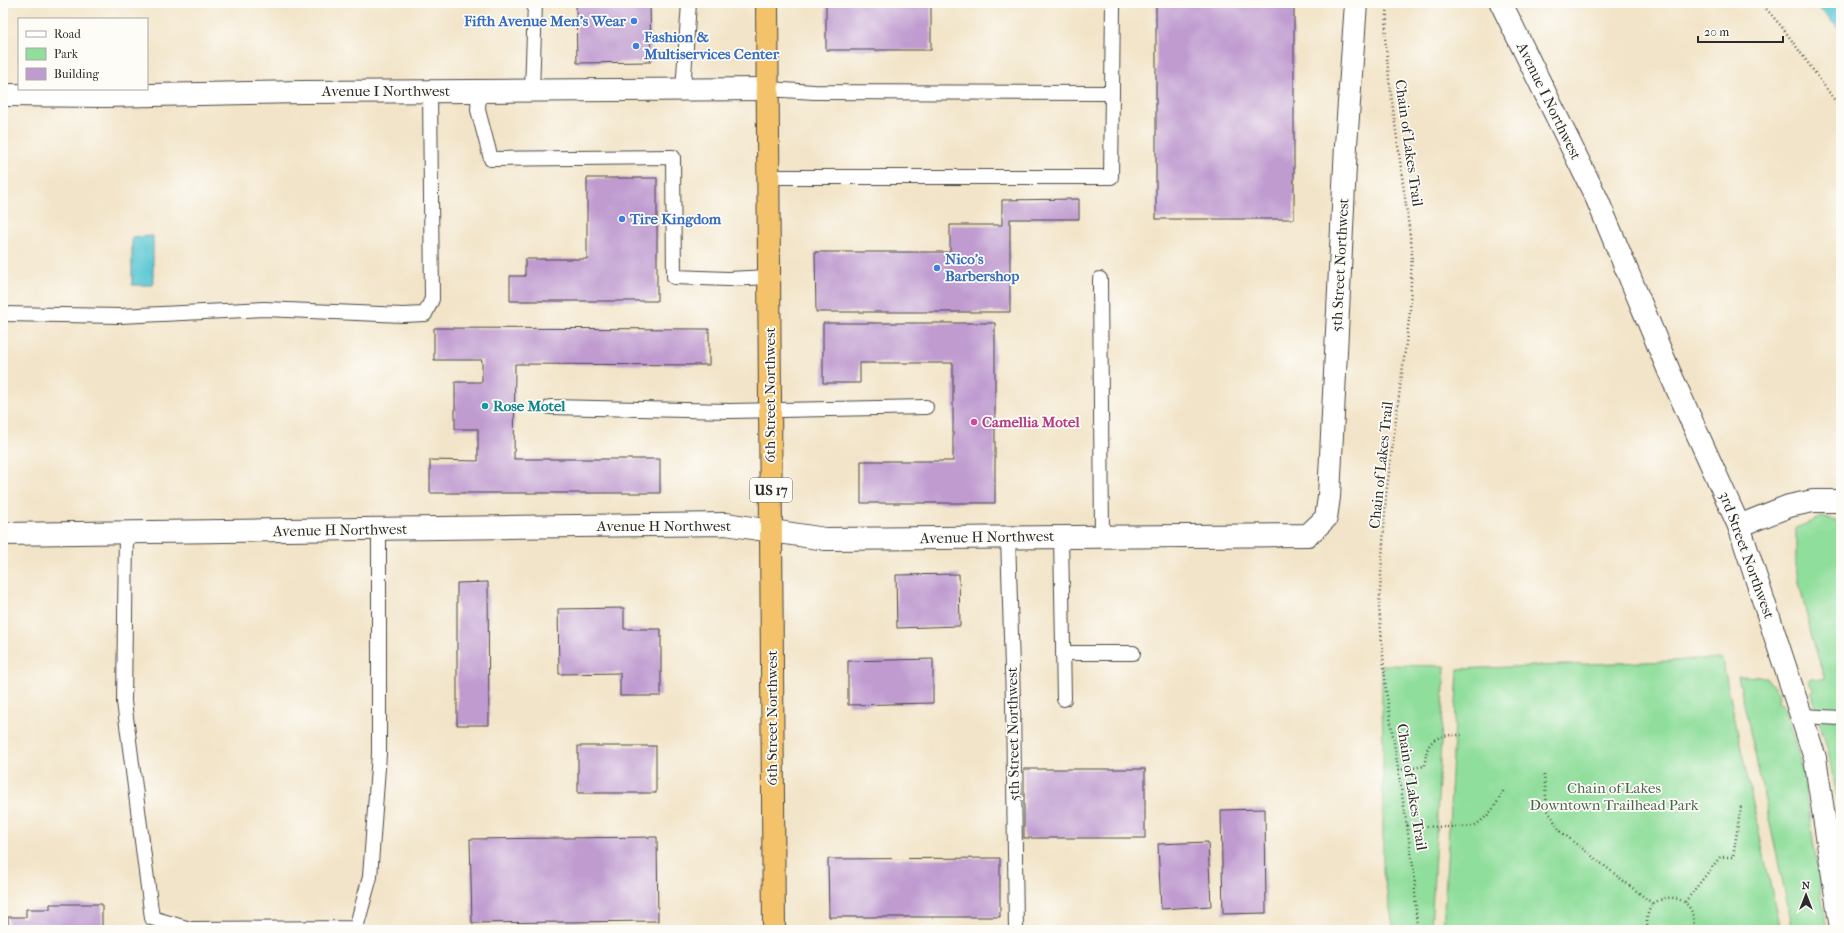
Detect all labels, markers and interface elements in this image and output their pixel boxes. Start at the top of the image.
place label: Fifth Avenue Men's Wear [463,12,627,30]
marker: Fifth Avenue Men's Wear [629,16,639,26]
legend [18,18,148,90]
scale bar [1698,18,1783,44]
text: 20 m [1704,25,1729,39]
text: Road [54,27,81,41]
place label: Fashion & Multiservices Center [643,28,780,63]
street label: Avenue I Northwest [1512,38,1586,163]
marker: Fashion & Multiservices Center [631,41,641,51]
text: Park [54,47,79,61]
text: Building [54,67,99,81]
street label: Chain of Lakes Trail [1391,78,1427,208]
street label: Avenue I Northwest [321,82,451,100]
street label: 5th Street Northwest [1328,197,1353,332]
place label: Tire Kingdom [629,210,722,228]
marker: Tire Kingdom [617,214,627,224]
place label: Nico's Barbershop [945,250,1019,285]
marker: Nico's Barbershop [932,263,942,273]
street label: 6th Street Northwest [761,327,779,463]
place label: Rose Motel [493,397,566,415]
street label: Chain of Lakes Trail [1365,400,1397,530]
marker: Rose Motel [480,401,490,411]
place label: Camellia Motel [982,413,1080,431]
marker: Camellia Motel [969,417,979,427]
road number: US 17 [750,478,792,502]
street label: 3rd Street Northwest [1716,489,1779,622]
street label: Avenue H Northwest [596,517,732,535]
street label: Avenue H Northwest [272,520,408,540]
street label: Avenue H Northwest [919,527,1055,547]
street label: 6th Street Northwest [763,650,781,786]
street label: 5th Street Northwest [1003,666,1023,801]
street label: Chain of Lakes Trail [1393,722,1431,852]
park label: Chain of Lakes Downtown Trailhead Park [1529,779,1699,814]
north arrow [1786,875,1826,915]
text: N [1802,879,1811,892]

